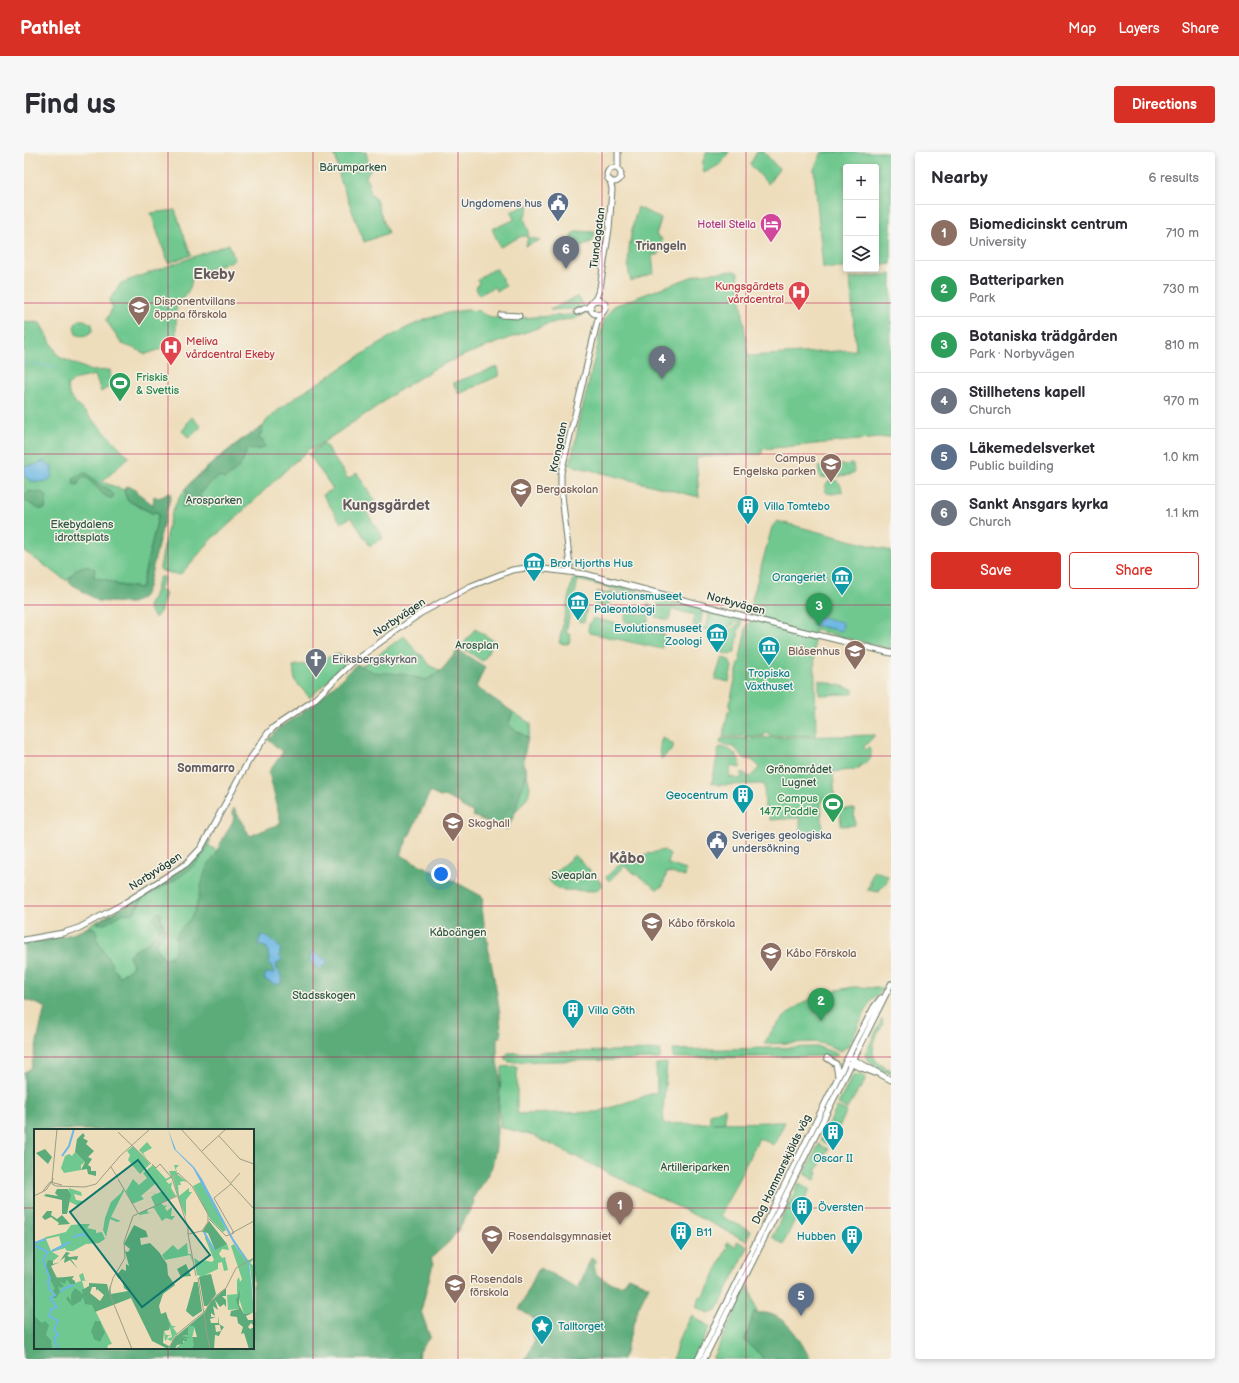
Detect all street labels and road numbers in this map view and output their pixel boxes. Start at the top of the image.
street label: Tiundagatan [587,207,608,269]
street label: Krongatan [547,421,570,474]
street label: Norbyvägen [705,589,767,618]
street label: Norbyvägen [371,595,428,640]
street label: Norbyvägen [127,850,184,893]
street label: Dag Hammarskjölds väg [749,1112,814,1226]

